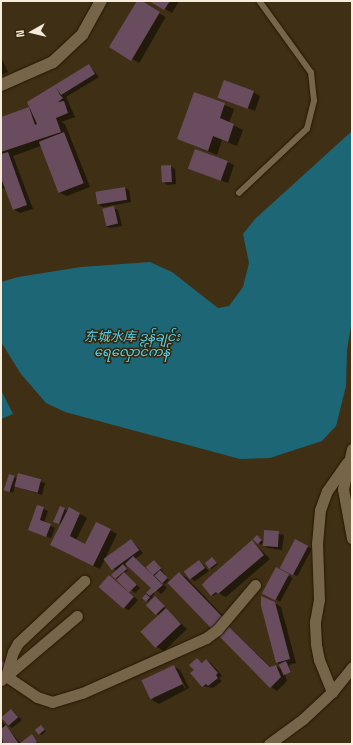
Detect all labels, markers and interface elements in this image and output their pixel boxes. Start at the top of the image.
north arrow [12,12,52,52]
text: N [13,29,28,38]
water label: 东城水库 ဒွန်ချင်း ရေလှောင်ကန် [84,330,180,361]

